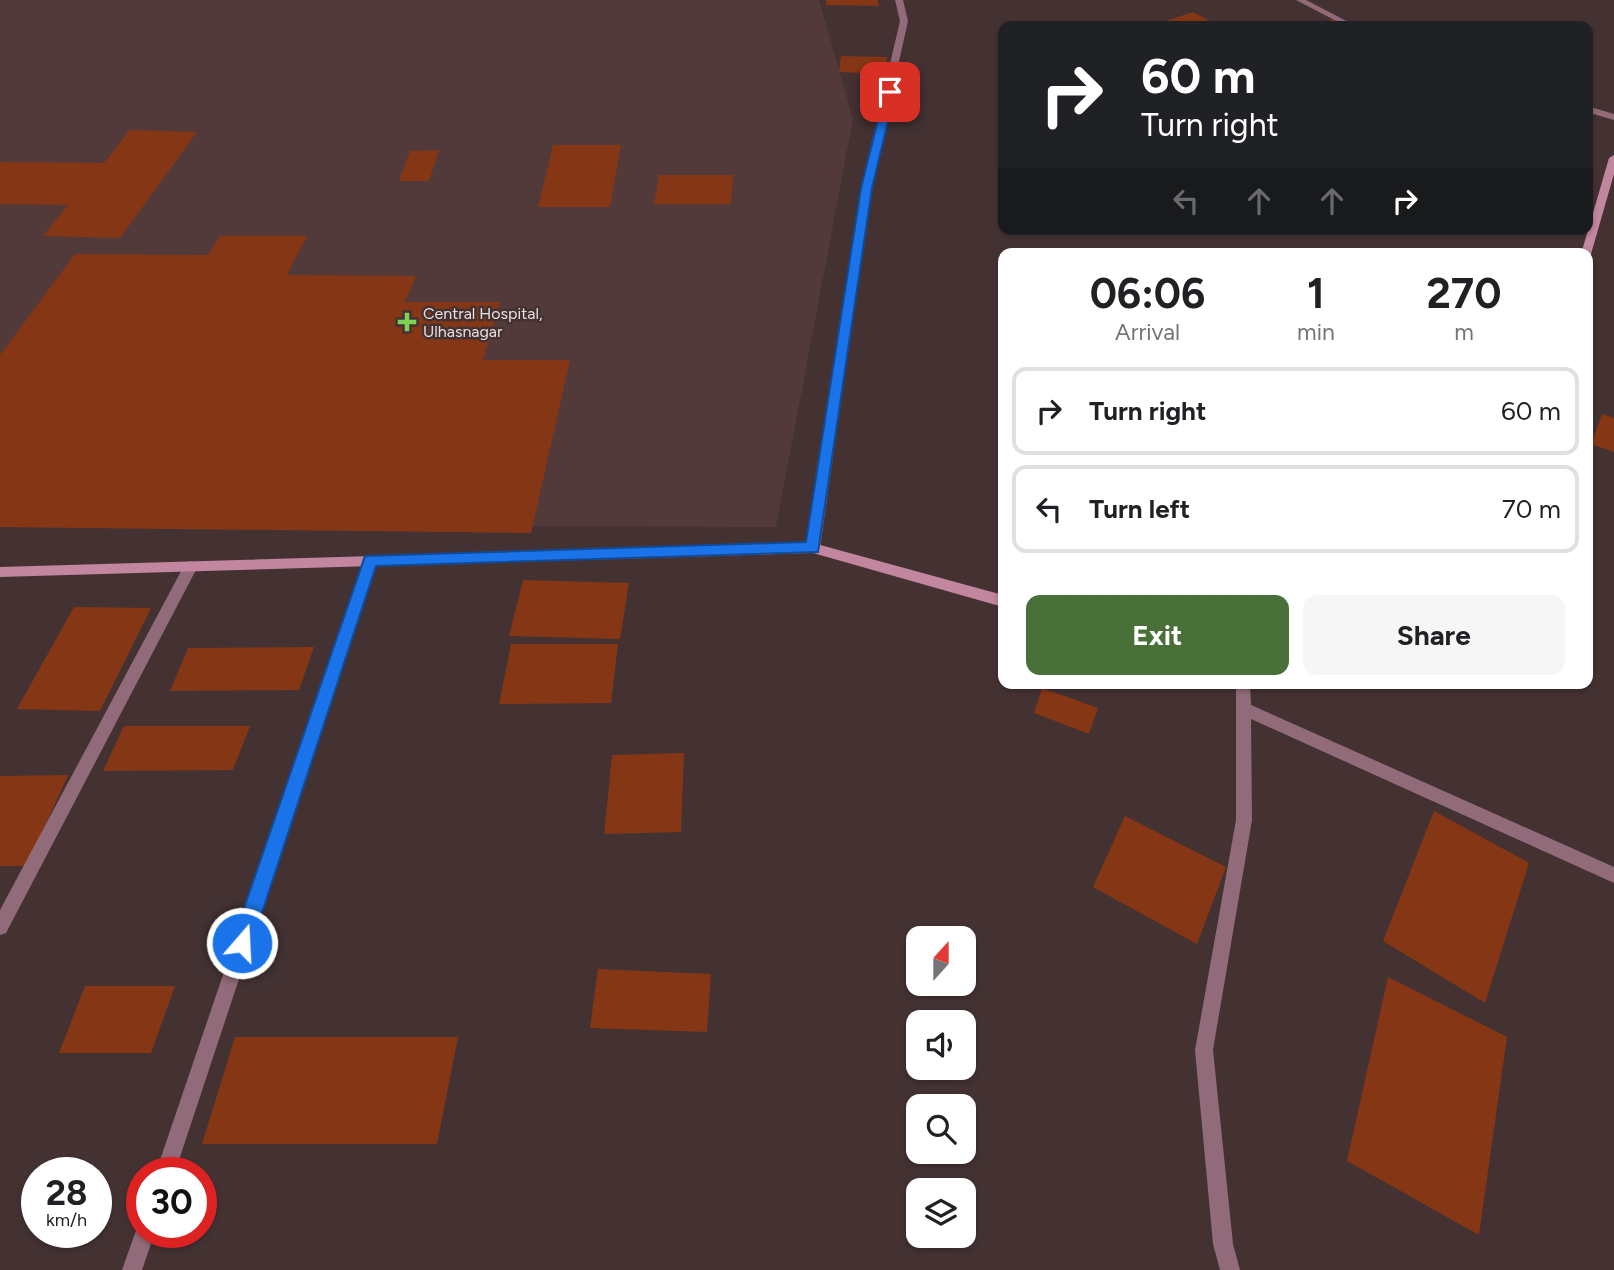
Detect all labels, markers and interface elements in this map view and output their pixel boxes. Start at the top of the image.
text: 60 m [1141,46,1256,105]
icon: right [1026,49,1117,140]
pin [860,62,920,122]
icon: arrive [871,73,909,111]
text: Turn right [1141,106,1279,144]
icon: left [1167,182,1205,220]
icon: ahead [1240,182,1278,220]
icon: ahead [1313,182,1351,220]
icon: right [1386,182,1424,220]
text: 06:06 [1090,268,1205,319]
text: 1 [1307,268,1325,319]
text: 270 [1426,268,1501,319]
place label: Central Hospital, Ulhasnagar [423,304,543,341]
marker: Central Hospital, Ulhasnagar [397,312,417,332]
text: Arrival [1115,318,1180,346]
text: min [1297,318,1335,346]
text: m [1454,318,1474,346]
icon: right [1030,392,1068,430]
text: Turn right [1089,395,1206,427]
text: 60 m [1501,395,1561,427]
icon: left [1030,490,1068,528]
text: Turn left [1089,493,1190,525]
text: 70 m [1502,493,1561,525]
button: Exit [1026,595,1289,675]
button: Share [1303,595,1565,675]
position arrow [205,906,279,980]
north arrow [906,926,976,996]
map controls [906,926,976,1248]
button: sound [906,1010,976,1080]
button: search [906,1094,976,1164]
speed limit sign: 30 [126,1157,217,1248]
text: 28 [46,1172,87,1214]
button: layers [906,1178,976,1248]
text: km/h [46,1209,87,1231]

